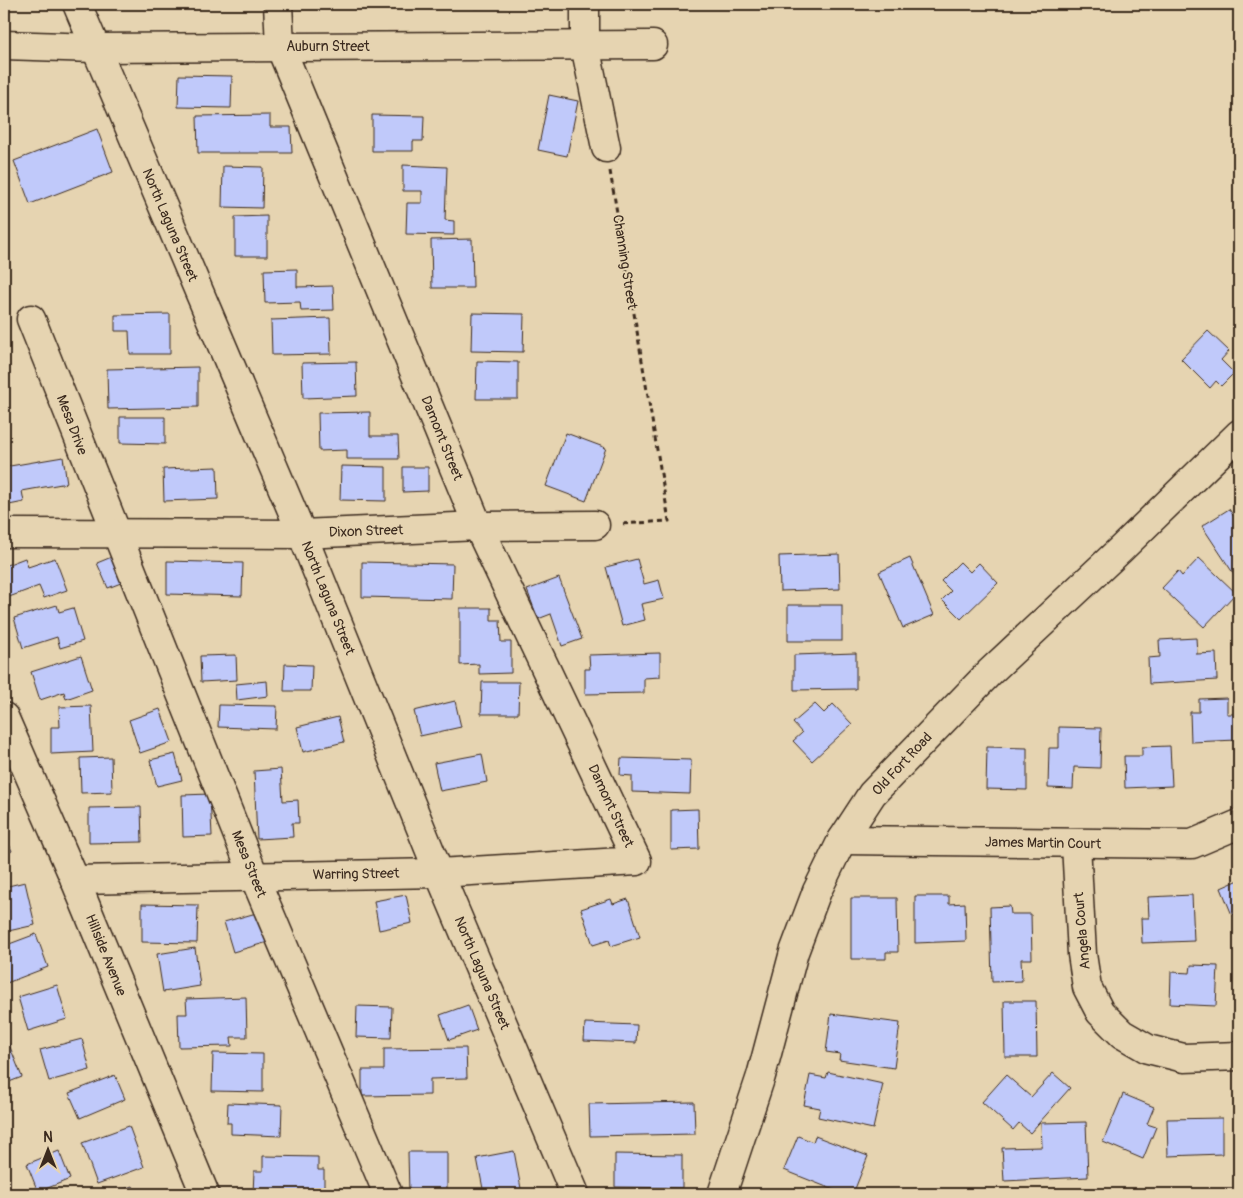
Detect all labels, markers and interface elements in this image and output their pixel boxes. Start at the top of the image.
street label: Auburn Street [286,38,370,55]
street label: North Laguna Street [139,166,202,284]
street label: Channing Street [609,214,641,311]
street label: Mesa Drive [53,393,91,457]
street label: Damont Street [417,393,467,483]
street label: Dixon Street [328,521,404,541]
street label: North Laguna Street [297,539,359,658]
street label: Old Fort Road [868,729,936,799]
street label: Damont Street [584,762,638,850]
street label: Mesa Street [228,828,270,900]
street label: James Martin Court [985,833,1102,853]
street label: Warring Street [312,865,400,883]
street label: Angela Court [1070,891,1094,970]
street label: Hillside Avenue [82,912,130,998]
street label: North Laguna Street [451,914,514,1032]
north arrow [22,1126,72,1176]
text: N [43,1129,53,1146]

